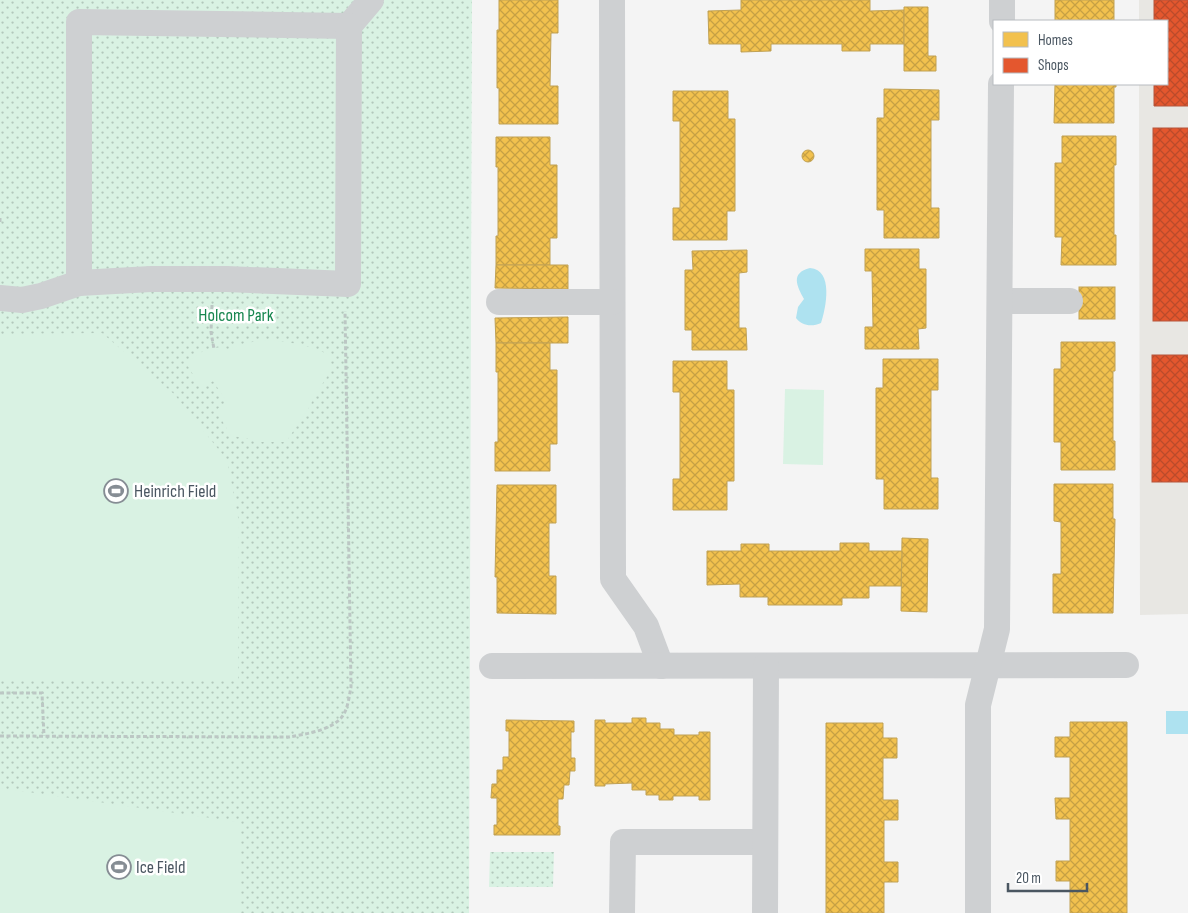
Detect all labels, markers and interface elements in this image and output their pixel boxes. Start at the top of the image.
legend [993,20,1168,85]
text: Homes [1038,31,1073,50]
text: Shops [1038,56,1069,75]
park label: Holcom Park [198,305,274,326]
sports icon: Heinrich Field [103,478,129,504]
place label: Heinrich Field [134,481,216,502]
sports icon: Ice Field [106,854,132,880]
place label: Ice Field [136,857,185,878]
scale bar [1008,860,1087,892]
text: 20 m [1016,869,1041,888]

